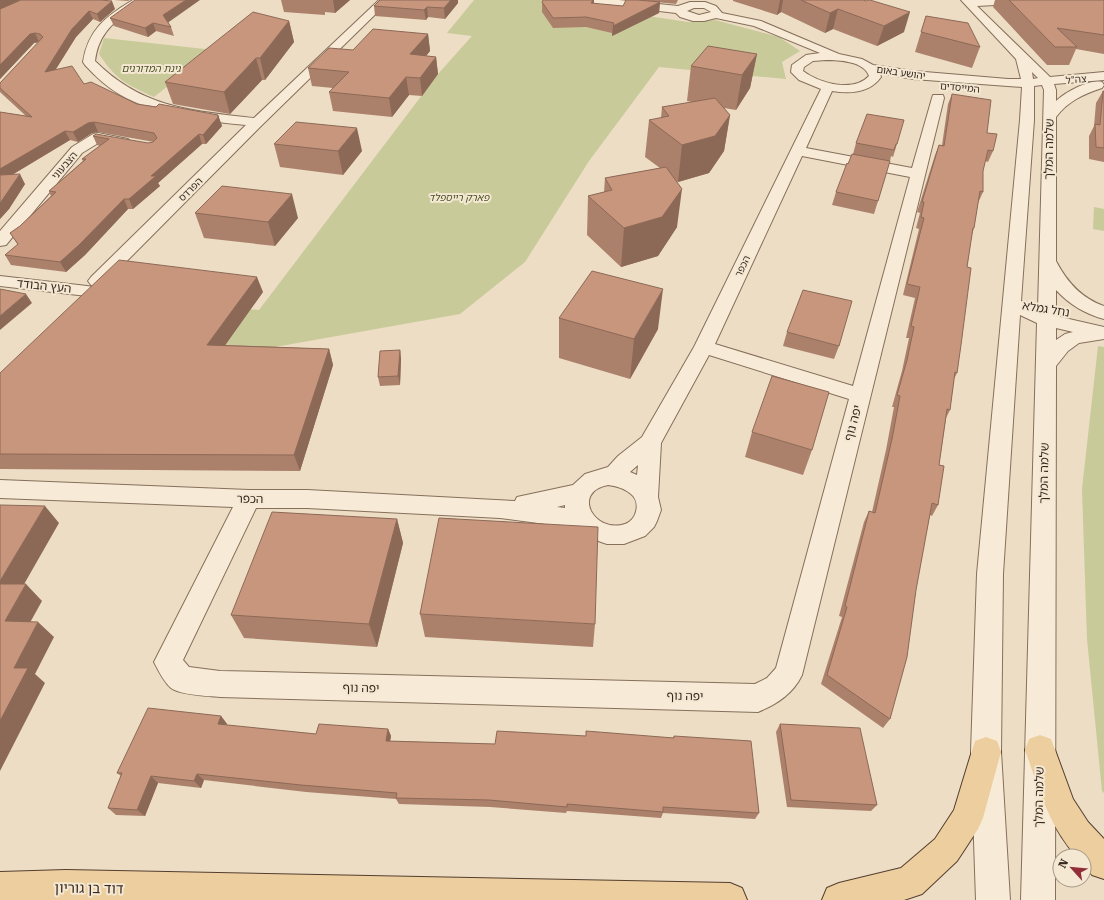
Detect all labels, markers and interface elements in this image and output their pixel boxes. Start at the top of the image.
park label: גינת המדורגים [122,63,182,74]
street label: יהושע באום [876,64,926,81]
street label: צה"ל [1065,73,1087,86]
street label: המייסדים [940,80,980,95]
street label: שלמה המלך [1041,118,1057,180]
street label: הצבעוני [49,149,79,181]
street label: הפרדס [176,175,205,204]
park label: פארק רייספלד [429,192,490,203]
street label: הכפר [733,254,752,279]
street label: העץ הבודד [16,276,72,296]
street label: נחל גמלא [1021,298,1071,320]
street label: יפה נוף [841,403,865,443]
street label: שלמה המלך [1036,442,1052,504]
street label: הכפר [236,492,264,506]
street label: יפה נוף [343,681,379,695]
street label: יפה נוף [667,689,703,703]
street label: שלמה המלך [1031,766,1047,828]
north arrow [1052,848,1092,888]
text: N [1056,856,1071,870]
street label: דוד בן גוריון [55,879,124,897]

